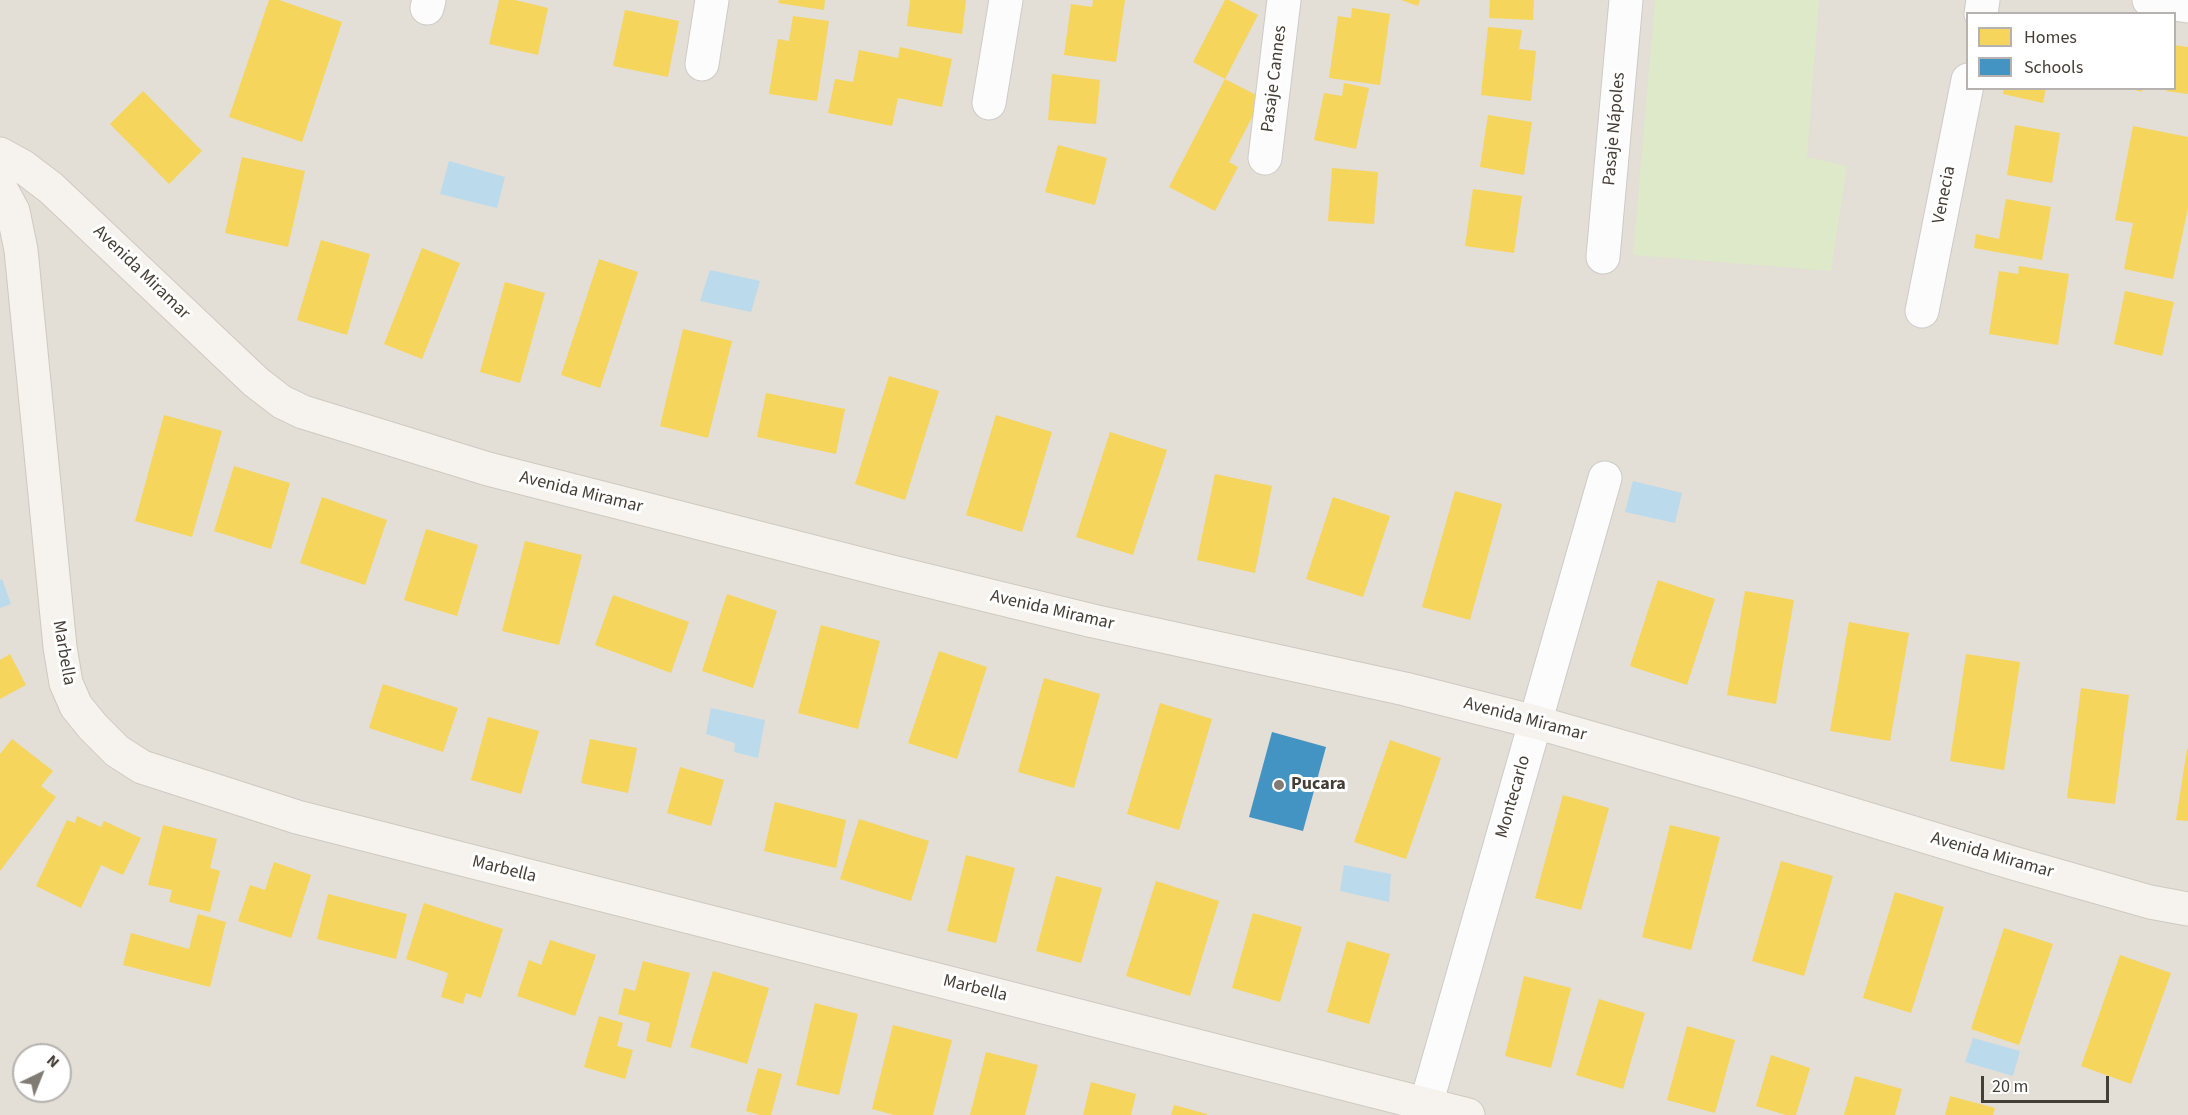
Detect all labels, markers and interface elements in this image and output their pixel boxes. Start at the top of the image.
legend [1966,12,2176,90]
street label: Pasaje Cannes [1258,24,1292,134]
text: Homes [2024,25,2077,50]
text: Schools [2024,55,2083,80]
street label: Pasaje Nápoles [1599,71,1631,187]
street label: Venecia [1929,164,1961,226]
street label: Avenida Miramar [88,221,194,325]
street label: Avenida Miramar [517,467,645,519]
street label: Avenida Miramar [988,586,1116,636]
street label: Marbella [47,619,79,687]
street label: Avenida Miramar [1461,693,1589,747]
street label: Montecarlo [1492,753,1536,841]
place label: Pucara [1291,774,1346,796]
marker: Pucara [1272,778,1286,792]
street label: Avenida Miramar [1928,828,2056,884]
street label: Marbella [470,852,538,888]
street label: Marbella [941,971,1009,1007]
north arrow [12,1043,72,1103]
text: N [42,1050,64,1073]
scale bar [1984,1064,2112,1102]
text: 20 m [1992,1074,2028,1099]

